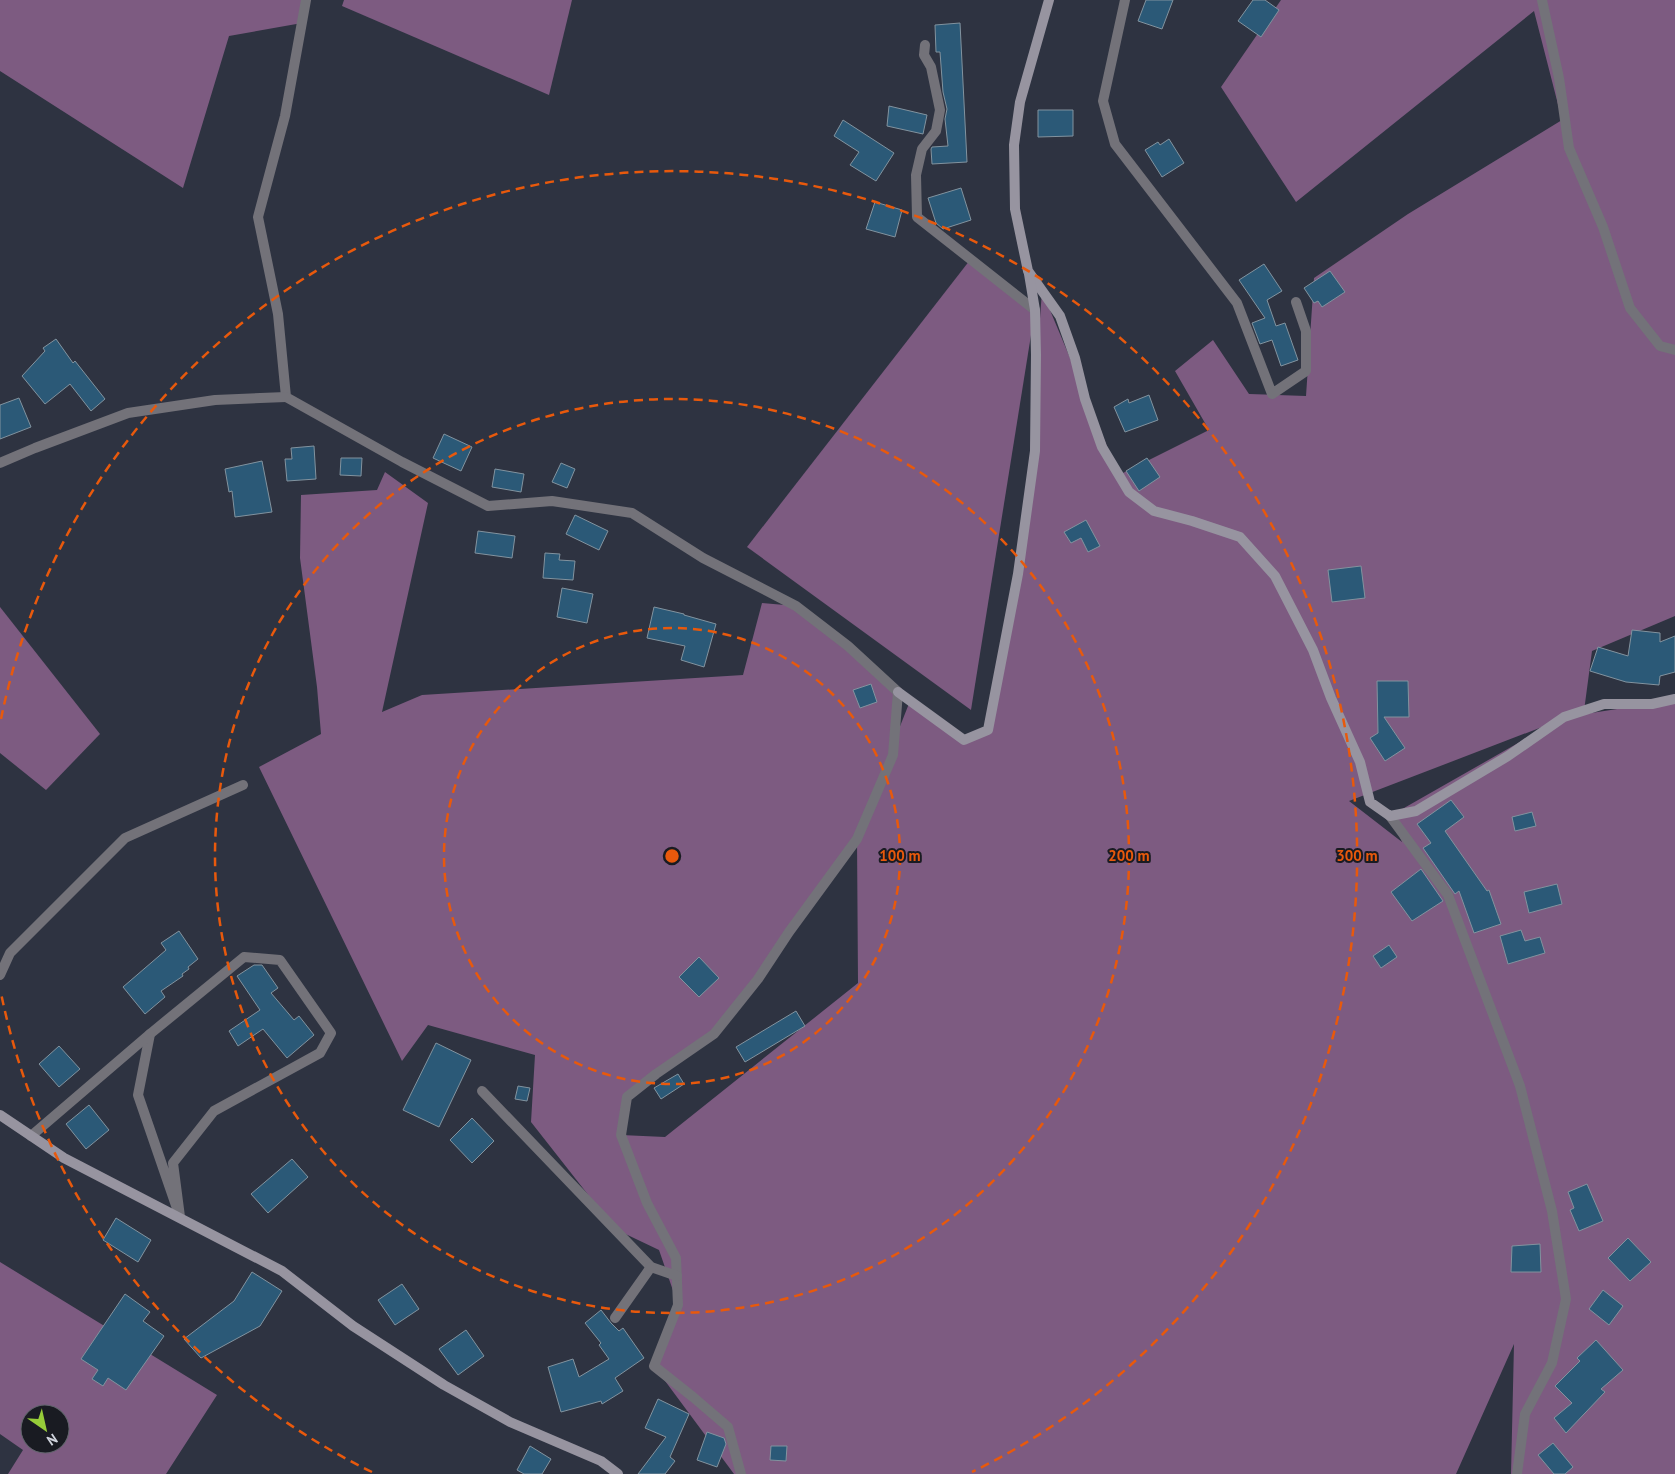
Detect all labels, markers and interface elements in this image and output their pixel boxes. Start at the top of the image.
text: 100 m [879,846,921,865]
text: 200 m [1108,846,1150,865]
text: 300 m [1336,846,1378,865]
centre of rings [663,847,681,865]
north arrow [20,1404,70,1454]
text: N [43,1430,61,1450]

